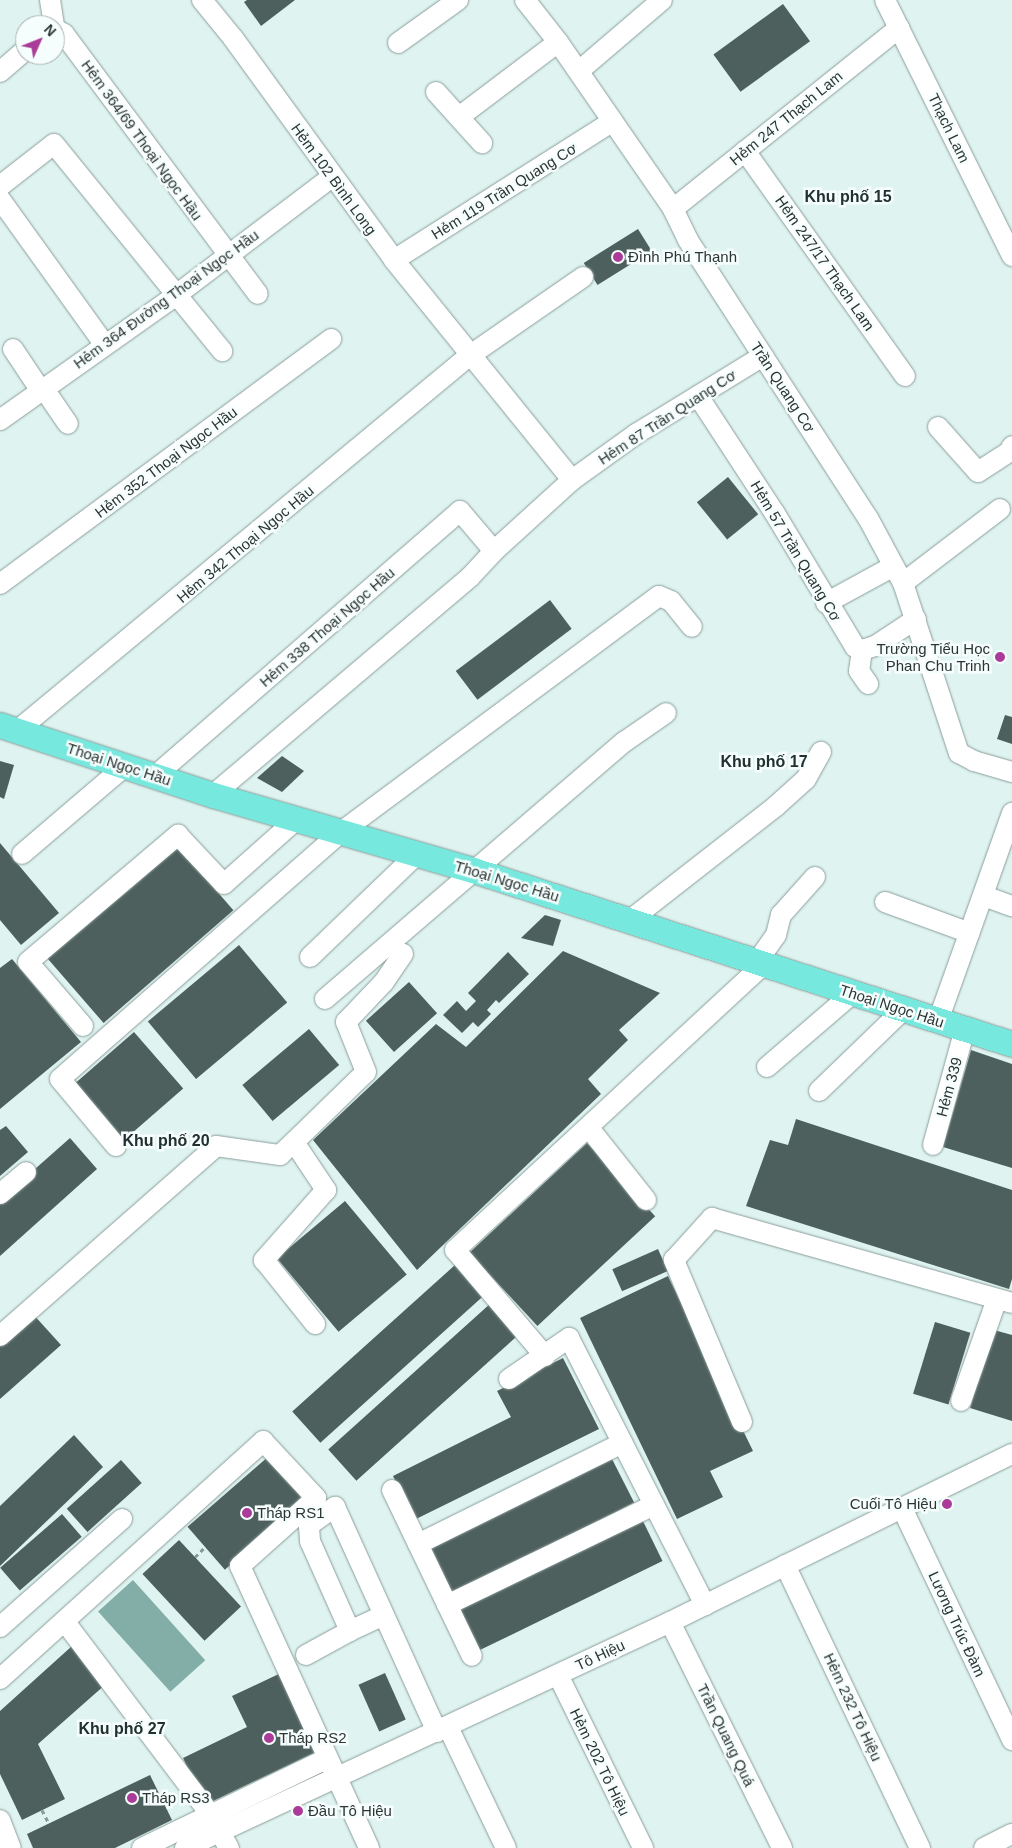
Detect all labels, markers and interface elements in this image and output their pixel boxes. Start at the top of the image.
north arrow [15,15,65,65]
text: N [41,21,59,39]
street label: Hẻm 364/69 Thoại Ngọc Hầu [78,56,206,224]
street label: Hẻm 247 Thạch Lam [726,67,846,169]
street label: Thạch Lam [924,90,974,166]
street label: Hẻm 102 Bình Long [288,120,380,238]
street label: Hẻm 119 Trần Quang Cơ [428,139,580,243]
district label: Khu phố 15 [804,187,892,207]
street label: Hẻm 247/17 Thạch Lam [771,192,879,334]
street label: Hẻm 364 Đường Thoại Ngọc Hầu [70,226,262,372]
place label: Đình Phú Thạnh [628,248,737,266]
marker: Đình Phú Thạnh [612,251,624,263]
street label: Trần Quang Cơ [747,338,819,436]
street label: Hẻm 87 Trần Quang Cơ [595,366,739,468]
street label: Hẻm 352 Thoại Ngọc Hầu [91,403,241,521]
street label: Hẻm 57 Trần Quang Cơ [747,477,845,625]
street label: Hẻm 342 Thoại Ngọc Hầu [173,481,317,607]
street label: Hẻm 338 Thoại Ngọc Hầu [256,563,398,691]
place label: Trường Tiểu Học Phan Chu Trinh [876,639,990,674]
marker: Trường Tiểu Học Phan Chu Trinh [994,651,1006,663]
street label: Thoại Ngọc Hầu [65,739,173,789]
district label: Khu phố 17 [720,752,808,772]
street label: Thoại Ngọc Hầu [453,857,561,905]
street label: Thoại Ngọc Hầu [838,981,946,1031]
street label: Hẻm 339 [932,1055,966,1119]
district label: Khu phố 20 [122,1131,210,1151]
place label: Cuối Tô Hiệu [849,1495,937,1513]
marker: Cuối Tô Hiệu [941,1498,953,1510]
place label: Tháp RS1 [257,1504,325,1522]
marker: Tháp RS1 [241,1507,253,1519]
street label: Lương Trúc Đàm [925,1568,989,1680]
street label: Tô Hiệu [572,1636,628,1674]
street label: Hẻm 232 Tô Hiệu [820,1650,886,1764]
street label: Trần Quang Quá [693,1681,759,1789]
street label: Hẻm 202 Tô Hiệu [566,1705,634,1819]
district label: Khu phố 27 [78,1719,166,1739]
place label: Tháp RS2 [279,1729,347,1747]
marker: Tháp RS2 [263,1732,275,1744]
place label: Tháp RS3 [142,1789,210,1807]
marker: Tháp RS3 [126,1792,138,1804]
place label: Đầu Tô Hiệu [308,1802,392,1820]
marker: Đầu Tô Hiệu [292,1805,304,1817]

